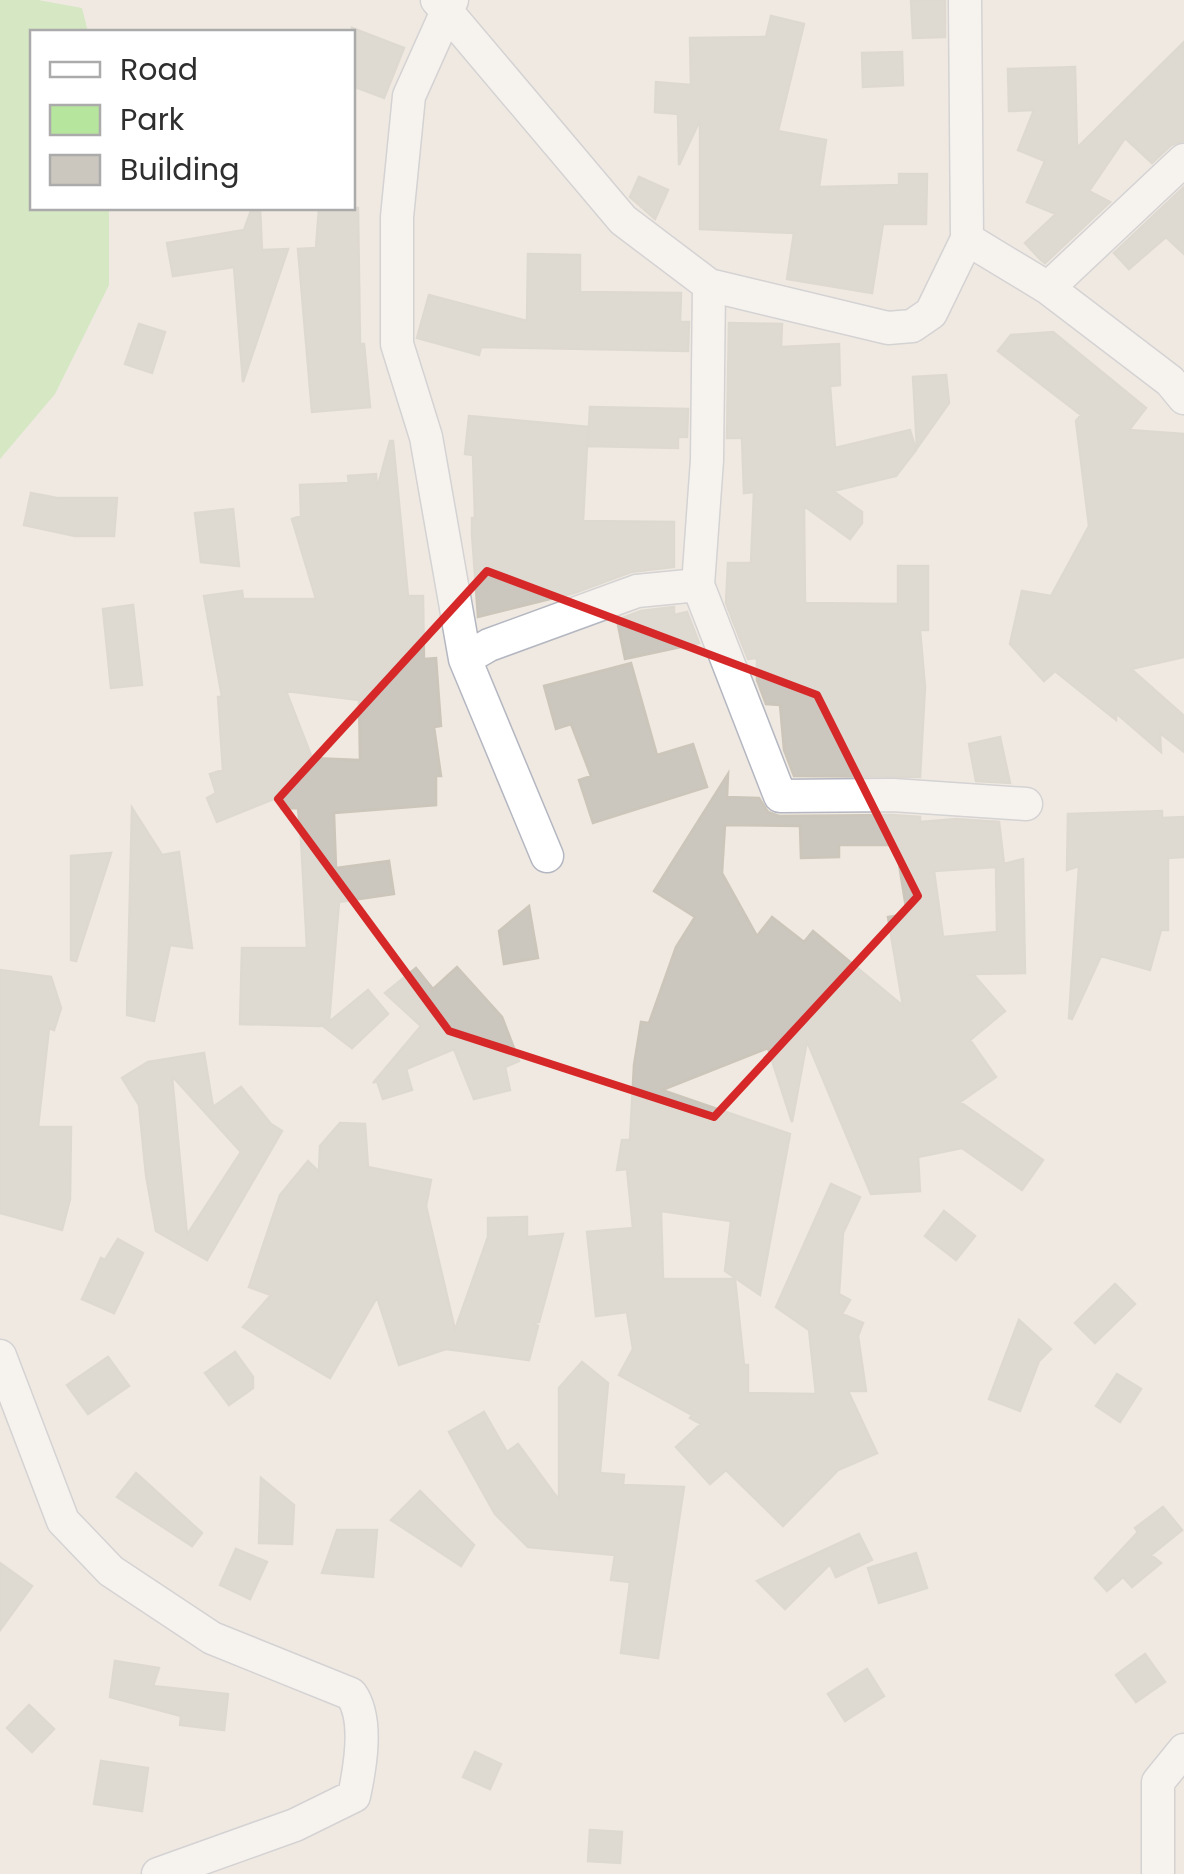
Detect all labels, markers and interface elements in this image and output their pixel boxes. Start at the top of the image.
legend [30,30,355,210]
text: Road [120,48,198,91]
text: Park [120,98,185,141]
text: Building [120,148,240,191]

